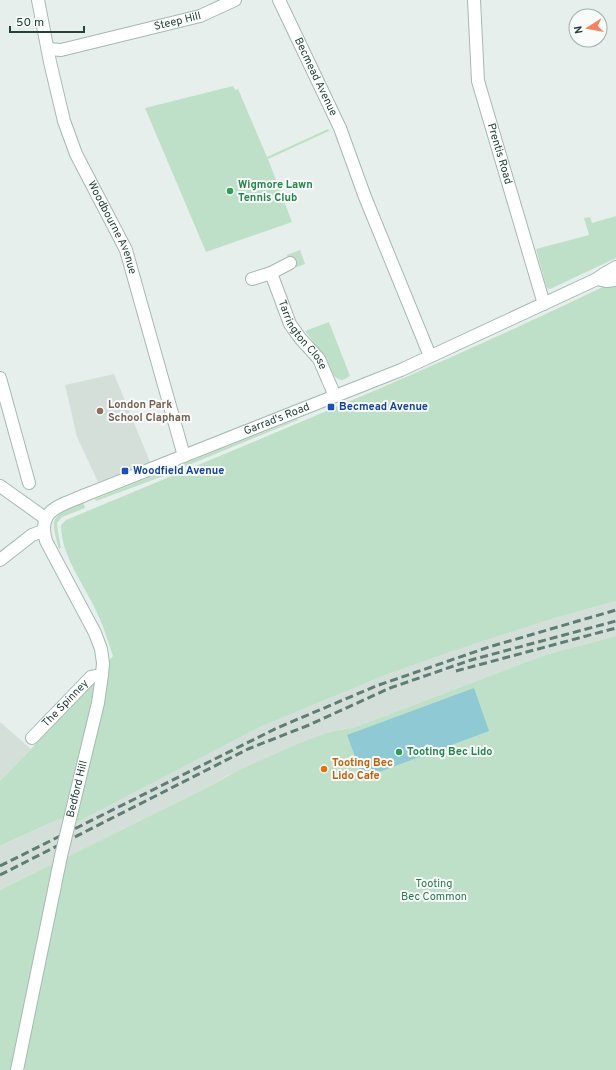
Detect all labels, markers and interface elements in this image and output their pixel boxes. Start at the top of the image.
scale bar [10,8,84,34]
north arrow [568,8,608,48]
street label: Steep Hill [153,9,202,34]
text: 50 m [16,15,44,31]
text: N [572,25,587,35]
street label: Becmead Avenue [291,35,340,118]
street label: Prentis Road [484,122,515,186]
street label: Woodbourne Avenue [84,178,140,276]
place label: Wigmore Lawn Tennis Club [238,178,313,205]
marker: Wigmore Lawn Tennis Club [225,186,235,196]
street label: Tarrington Close [275,298,330,372]
place label: London Park School Clapham [108,398,191,425]
street label: Garrad's Road [242,400,312,438]
place label: Becmead Avenue [339,400,428,414]
marker: Becmead Avenue [326,402,336,412]
marker: London Park School Clapham [95,406,105,416]
place label: Woodfield Avenue [133,464,224,478]
marker: Woodfield Avenue [120,466,130,476]
street label: The Spinney [39,677,92,730]
place label: Tooting Bec Lido [407,745,493,759]
marker: Tooting Bec Lido [394,747,404,757]
place label: Tooting Bec Lido Cafe [332,756,393,783]
street label: Bedford Hill [64,759,91,819]
marker: Tooting Bec Lido Cafe [319,764,329,774]
park label: Tooting Bec Common [401,877,467,904]

